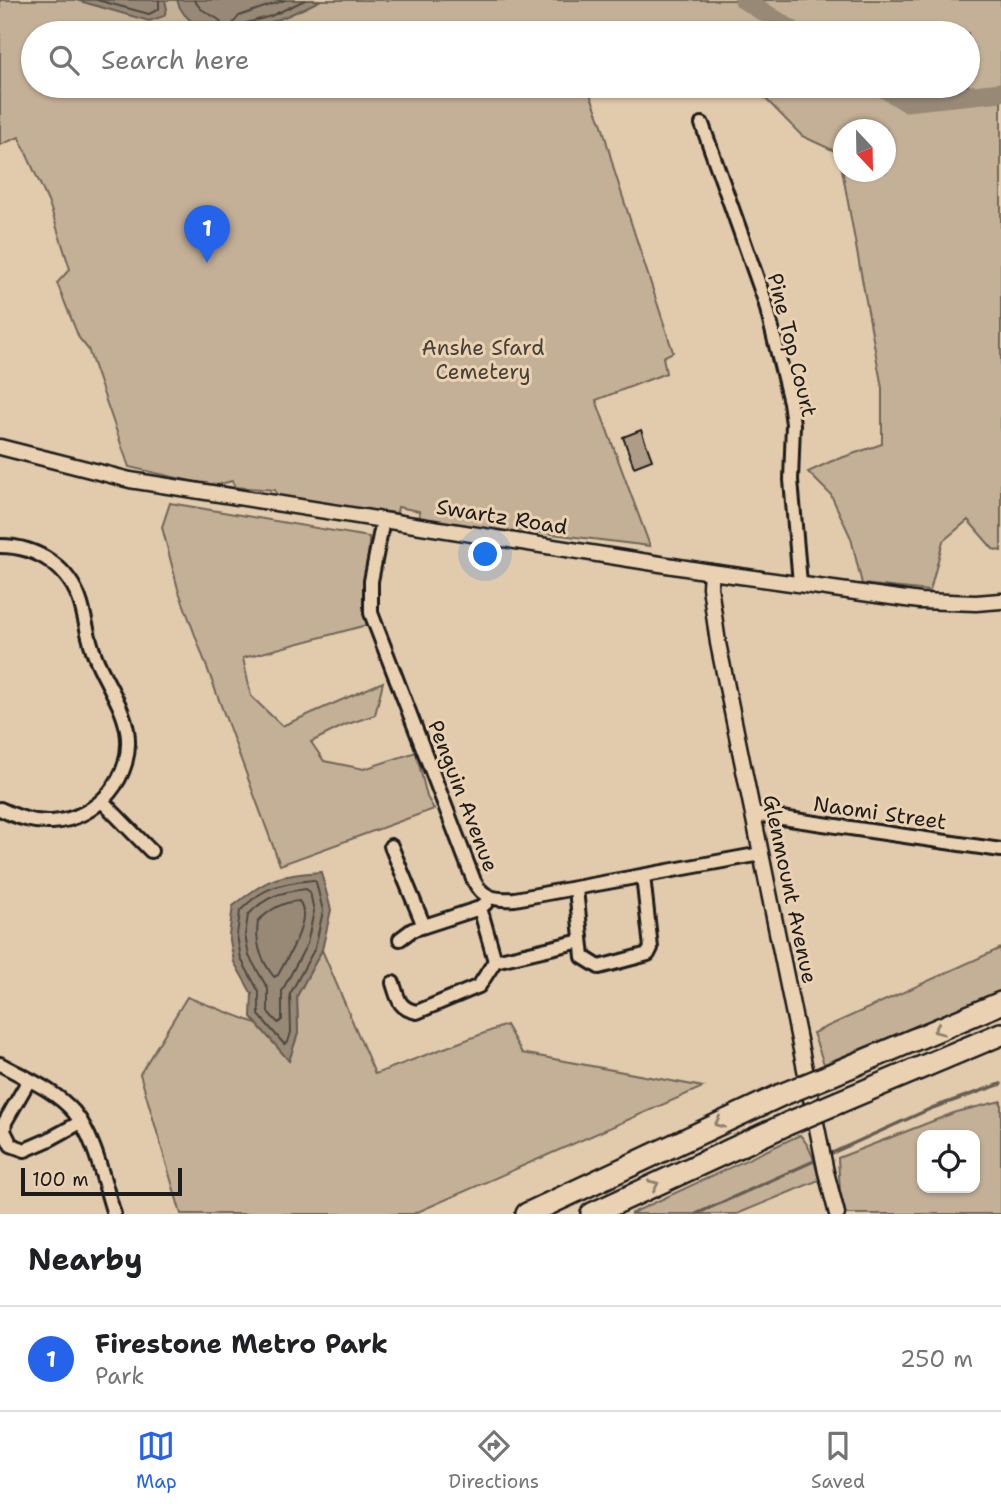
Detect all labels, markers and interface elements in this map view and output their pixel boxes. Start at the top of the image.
search box [21,21,980,98]
icon: search [45,41,83,79]
text: Search here [101,42,250,77]
north arrow [833,119,896,182]
pin: 1 [184,205,230,263]
street label: Pine Top Court [761,270,823,420]
park label: Anshe Sfard Cemetery [422,334,544,386]
street label: Swartz Road [434,493,570,541]
your location [468,537,502,571]
street label: Penguin Avenue [421,716,505,876]
street label: Naomi Street [812,790,948,836]
street label: Glenmount Avenue [756,792,824,986]
one-way arrow [933,1021,945,1035]
one-way arrow [714,1115,726,1129]
map controls [917,1130,980,1193]
button: locate [917,1130,980,1193]
scale bar [21,1165,182,1197]
text: 100 m [32,1167,89,1192]
one-way arrow [647,1179,659,1193]
text: Nearby [28,1239,143,1280]
text: Firestone Metro Park [95,1326,388,1361]
text: 1 [46,1344,56,1374]
text: 250 m [900,1344,973,1374]
text: Park [95,1361,144,1391]
tab: Map [136,1427,177,1494]
tab: Directions [449,1427,539,1494]
tab: Saved [811,1427,865,1494]

